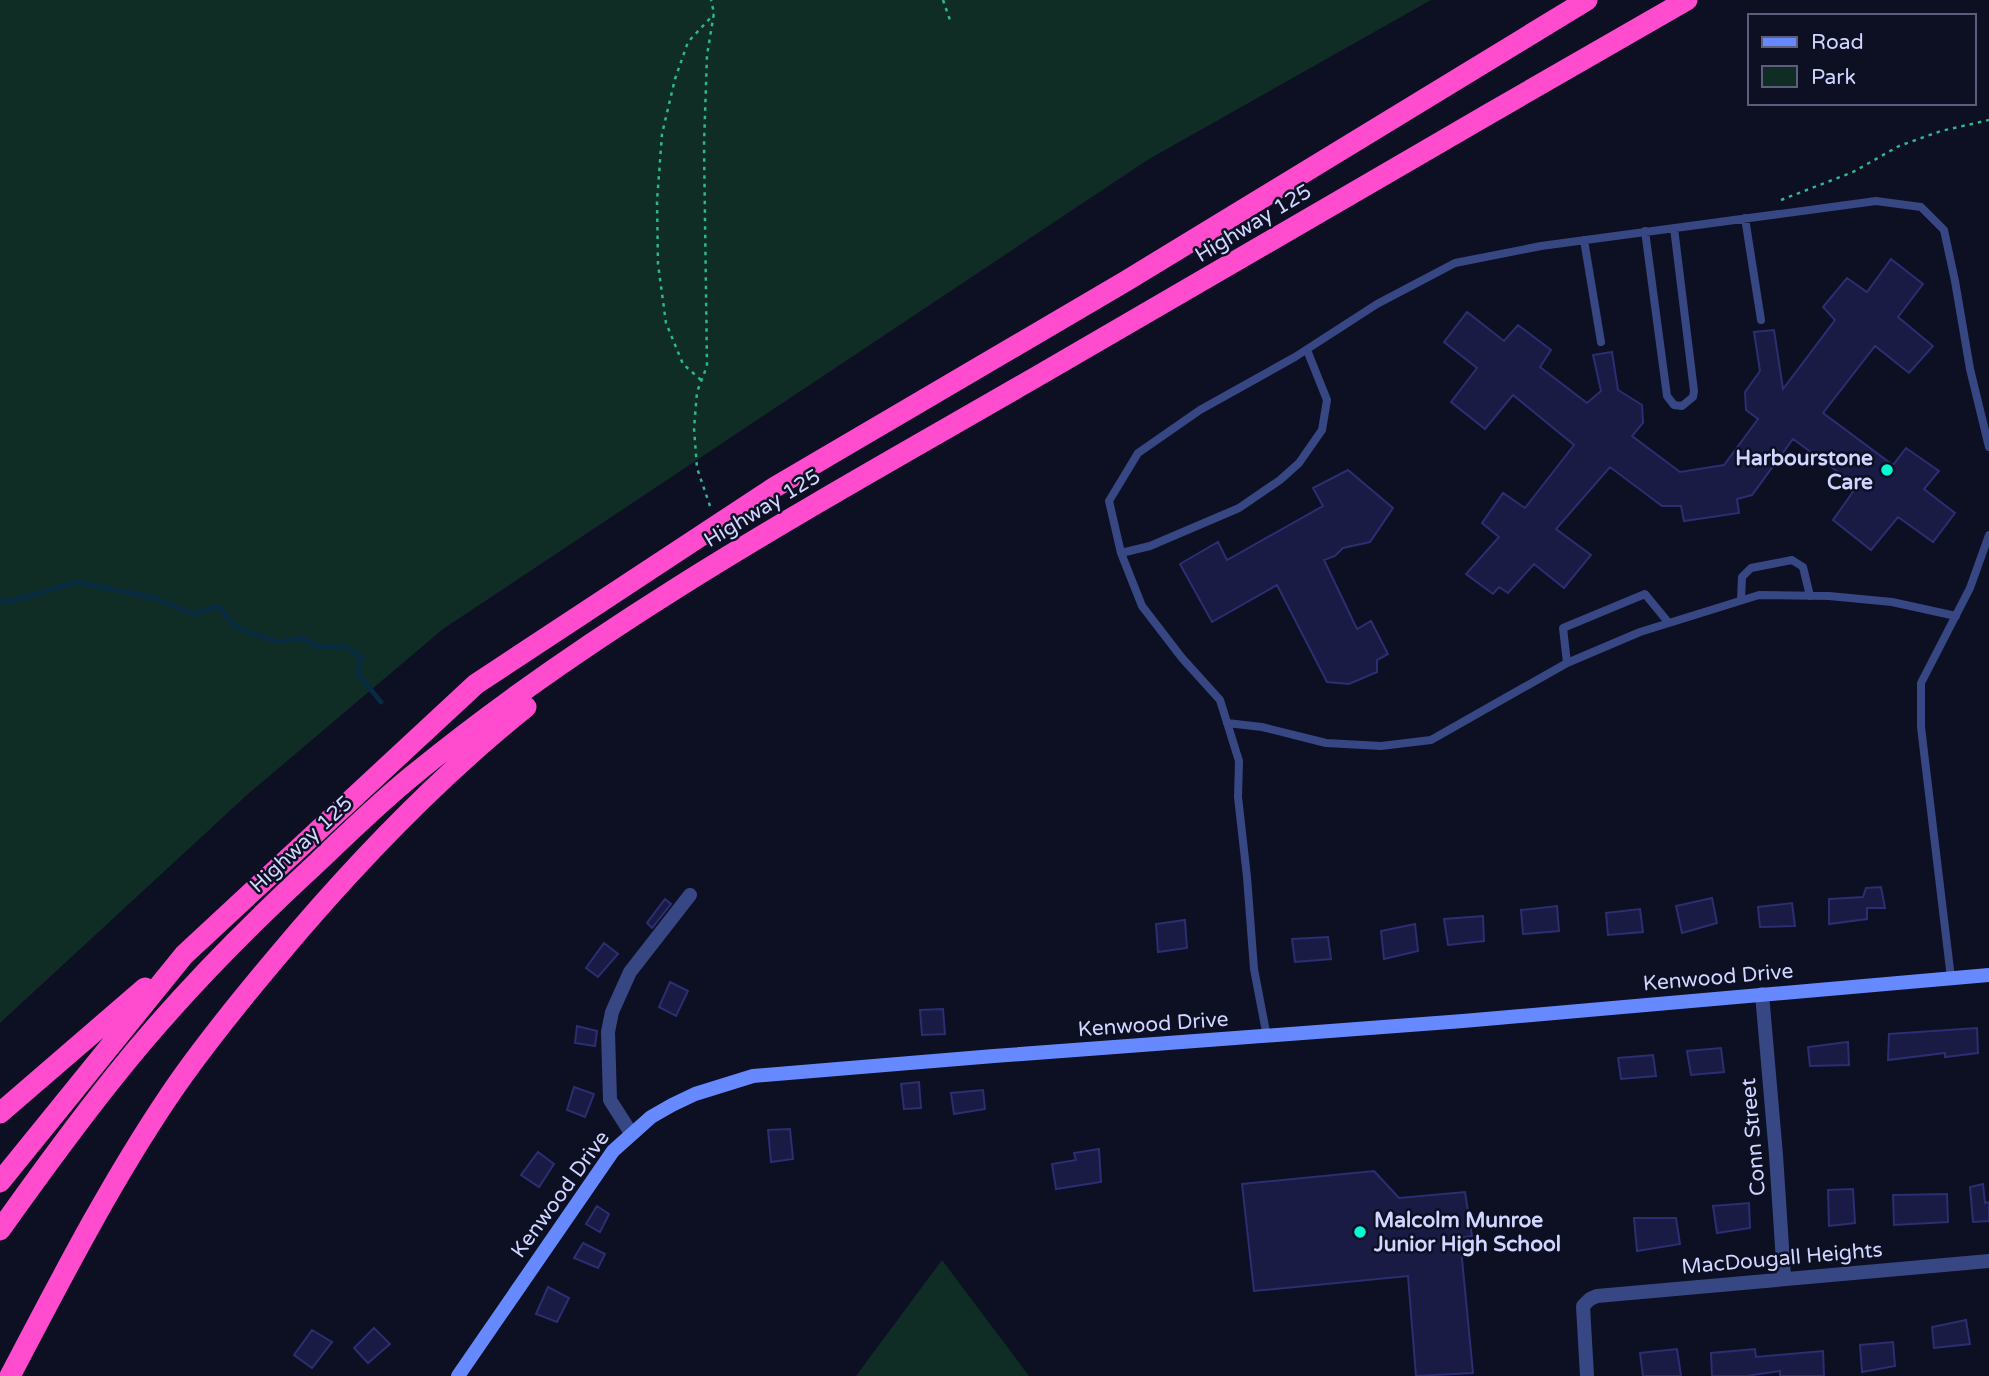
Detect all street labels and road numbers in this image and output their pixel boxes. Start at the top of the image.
street label: Highway 125 [1191,179,1316,268]
street label: Highway 125 [700,464,825,553]
street label: Highway 125 [245,790,358,898]
street label: Kenwood Drive [1642,958,1794,997]
street label: Kenwood Drive [1077,1007,1229,1042]
street label: Conn Street [1736,1077,1771,1197]
street label: Kenwood Drive [506,1126,615,1263]
street label: MacDougall Heights [1680,1237,1884,1280]

